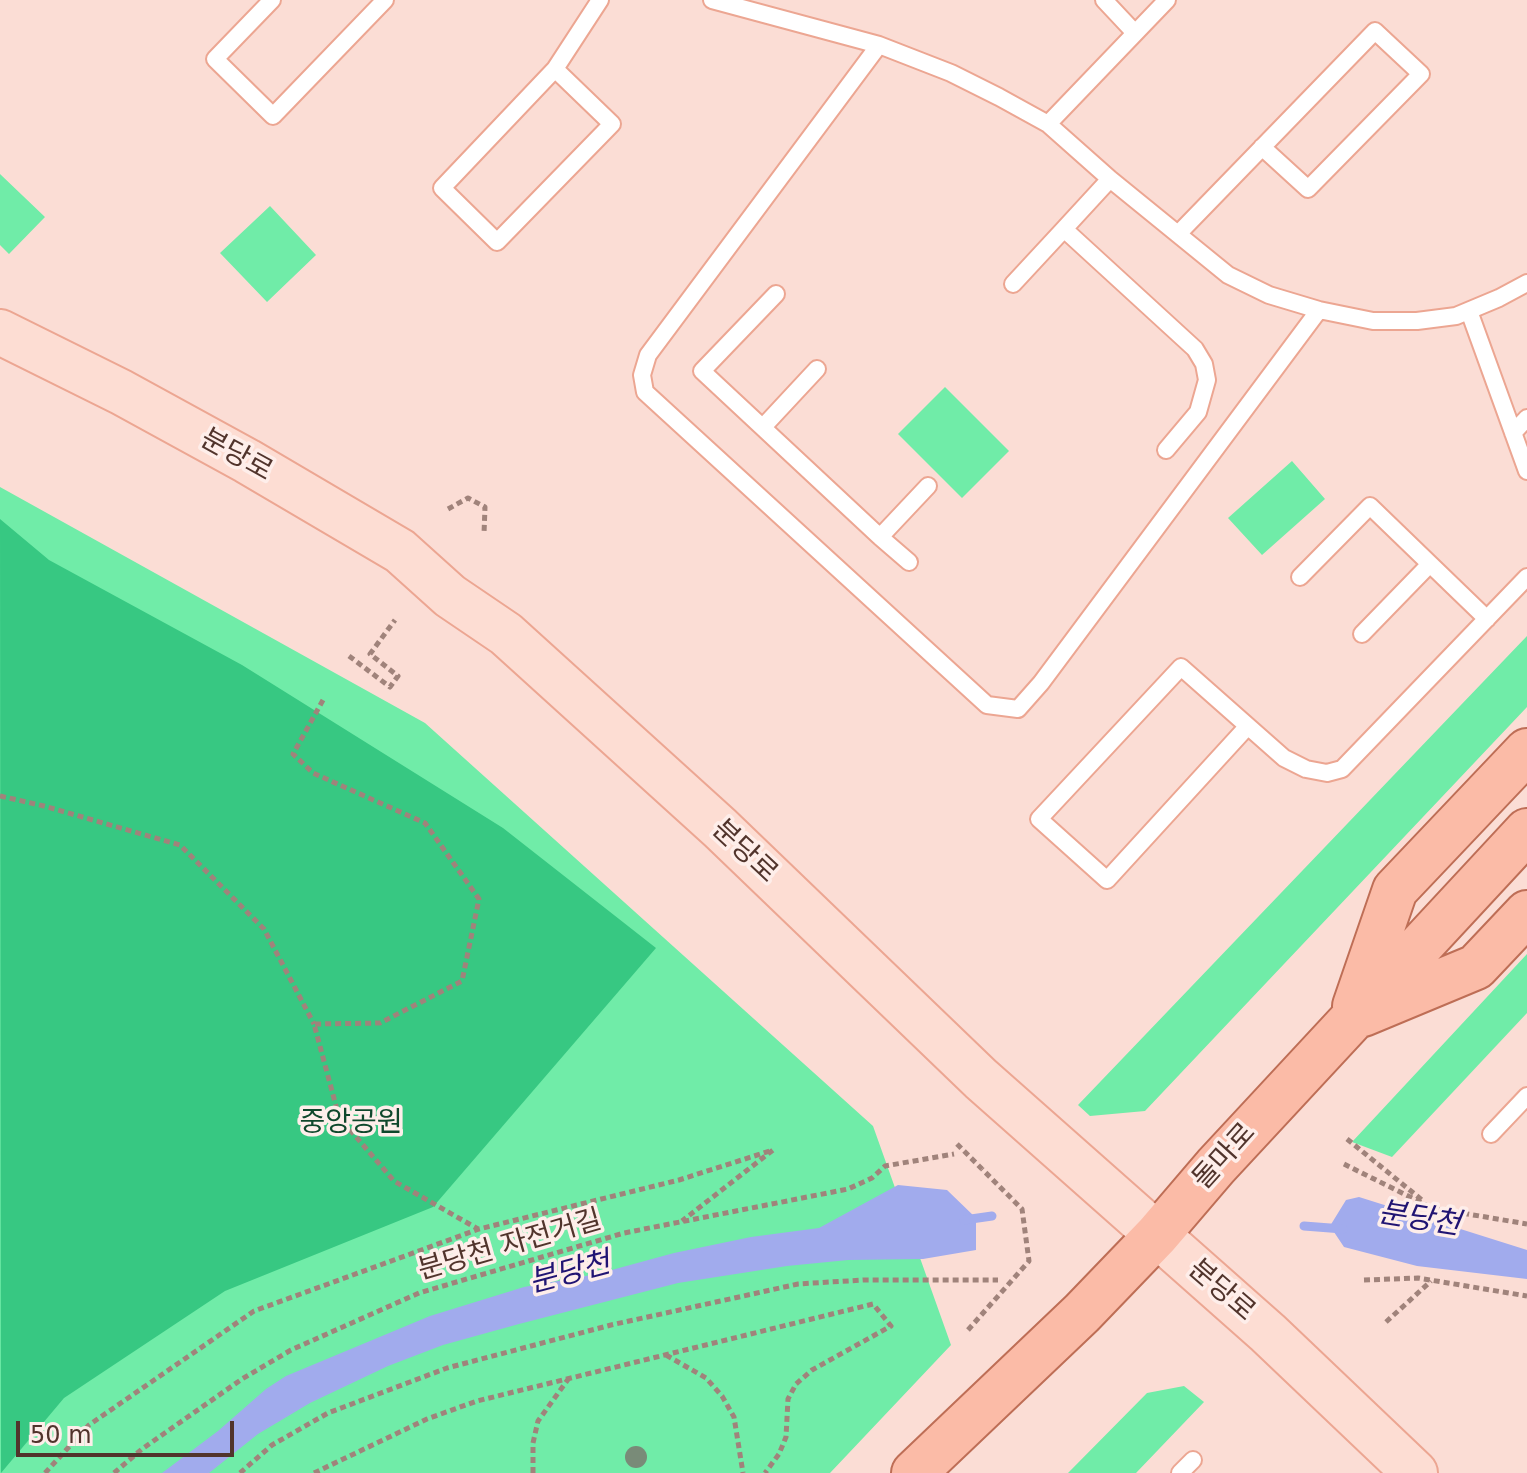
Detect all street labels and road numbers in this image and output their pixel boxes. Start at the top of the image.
street label: 분당로 [194,423,278,489]
street label: 분당로 [704,813,784,891]
street label: 돌마로 [1187,1117,1263,1197]
street label: 분당천 자전거길 [414,1204,606,1288]
street label: 분당로 [1181,1253,1261,1329]

